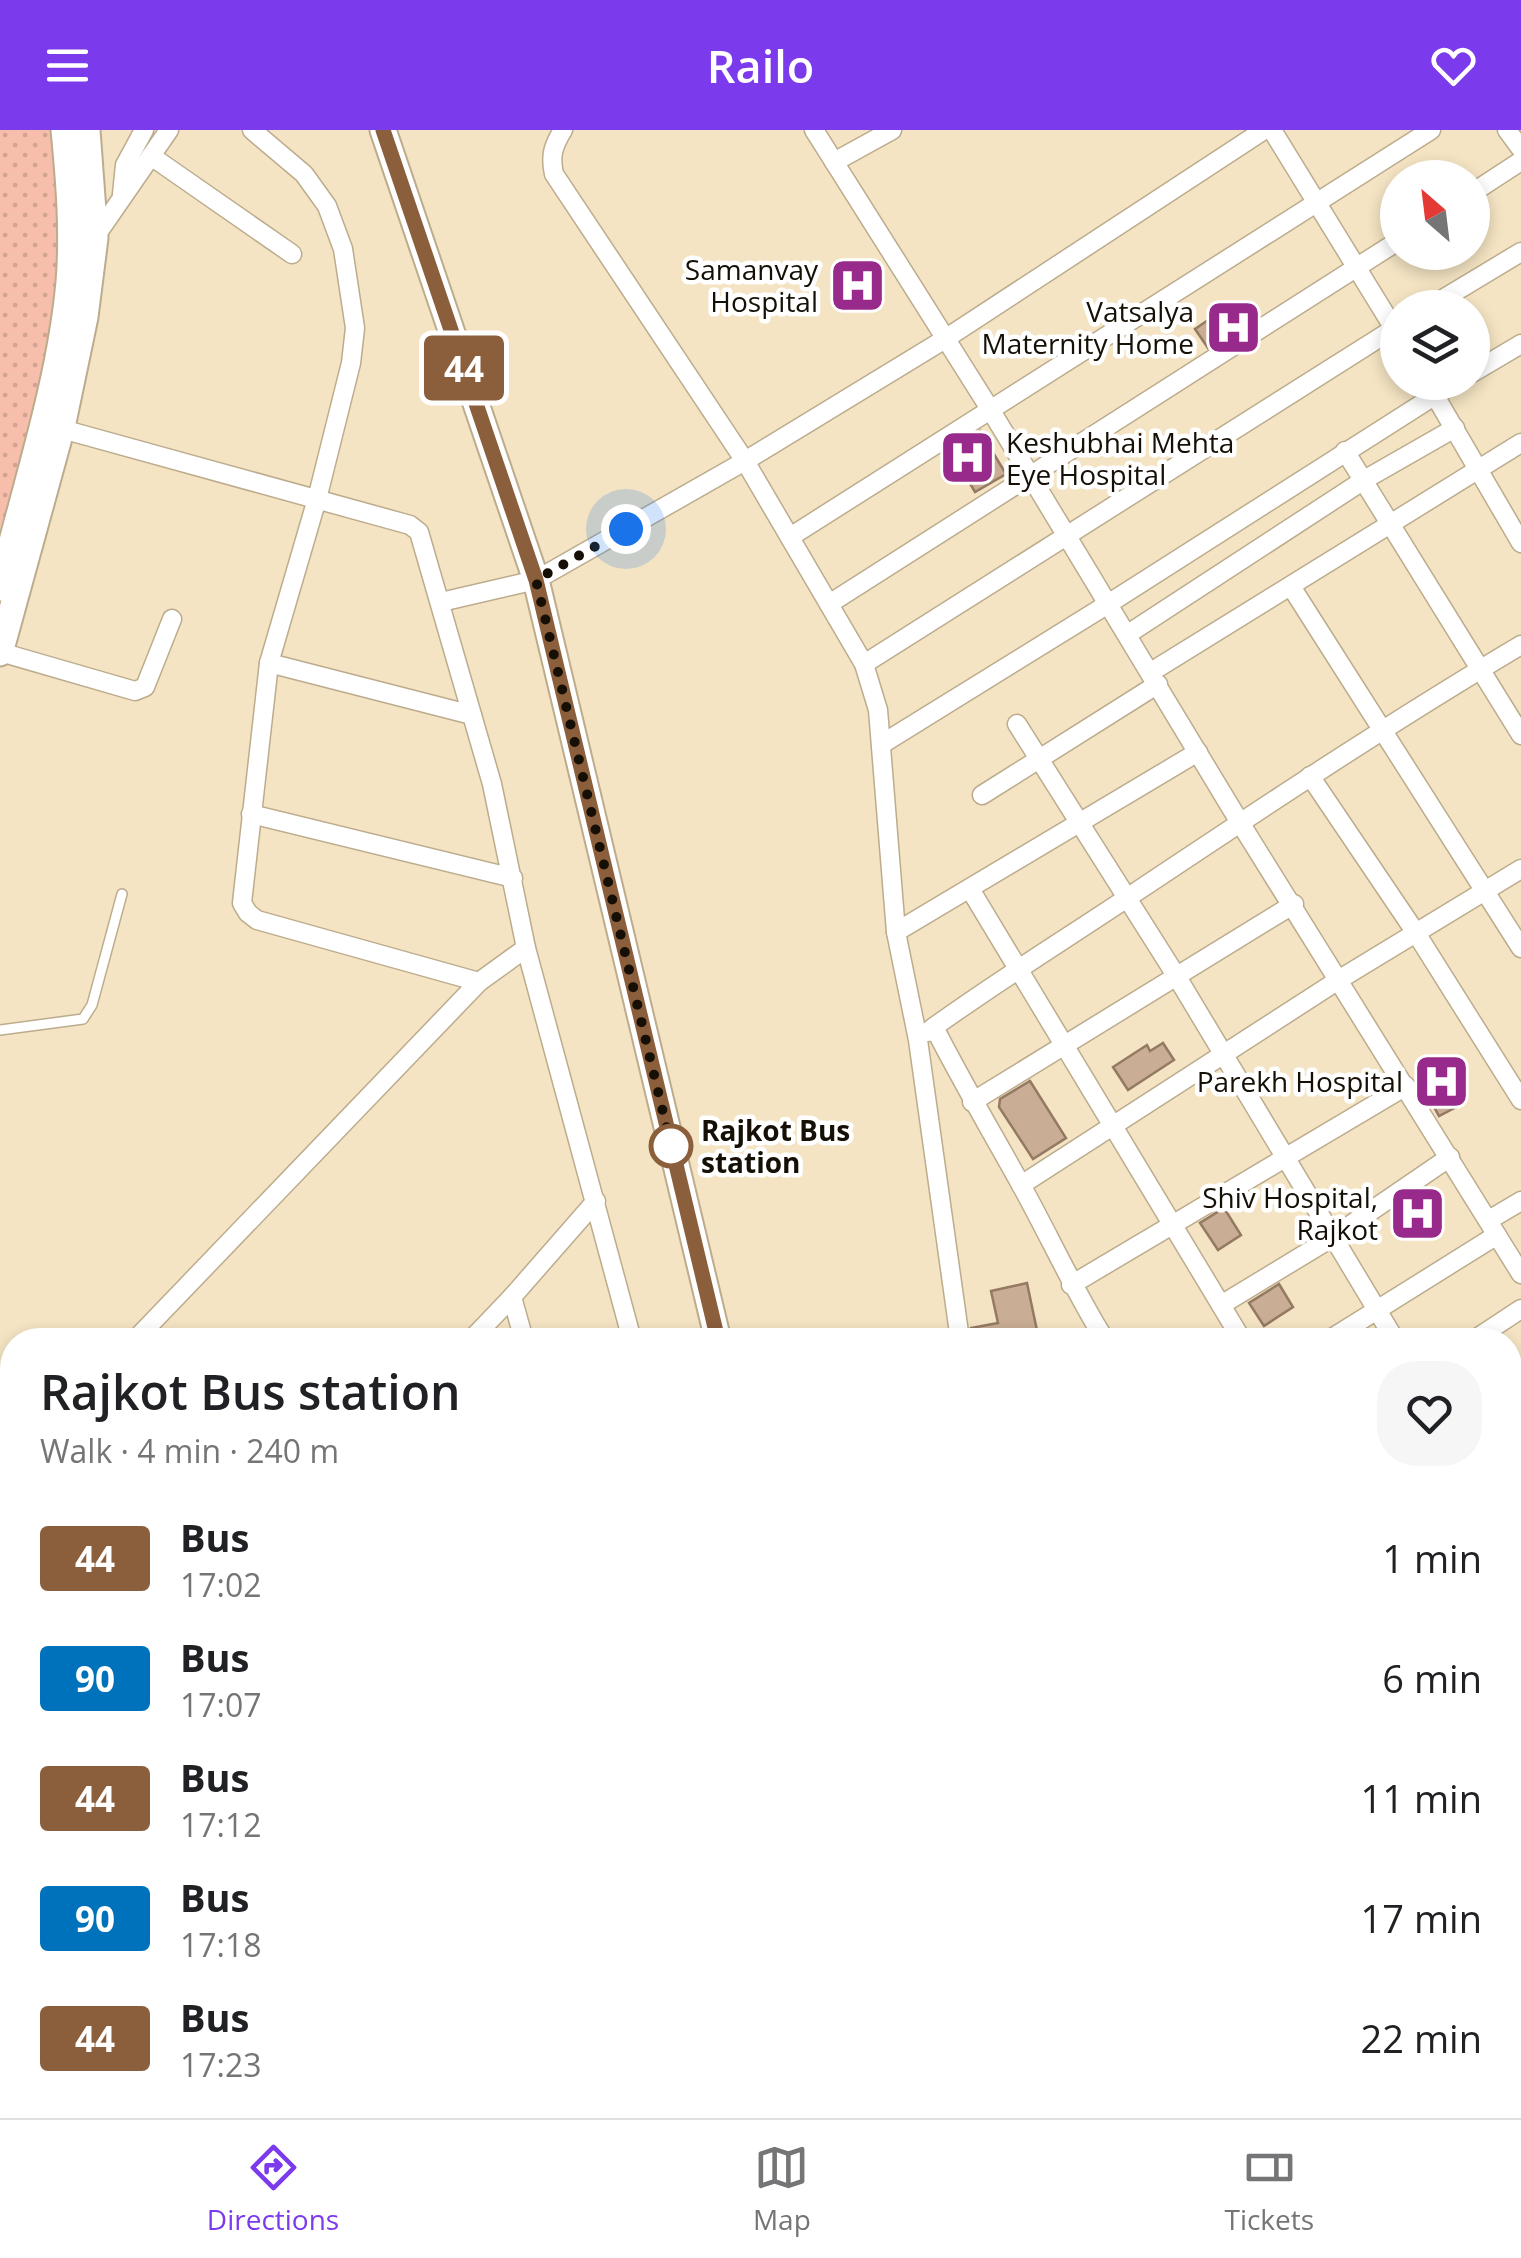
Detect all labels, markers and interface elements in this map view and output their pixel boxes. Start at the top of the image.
text: Railo [707,35,814,96]
icon: menu [40,38,95,93]
icon: heart [1426,38,1481,93]
north arrow [1380,160,1490,270]
map controls [1380,160,1490,400]
place label: Samanvay Hospital [685,250,819,320]
hospital icon: Samanvay Hospital [827,255,887,315]
button: layers [1380,290,1490,400]
place label: Vatsalya Maternity Home [981,292,1194,362]
hospital icon: Vatsalya Maternity Home [1203,297,1263,357]
line badge: 44 [419,336,509,400]
text: 44 [444,345,484,392]
place label: Keshubhai Mehta Eye Hospital [1006,423,1234,493]
hospital icon: Keshubhai Mehta Eye Hospital [937,428,997,488]
your location [601,504,651,554]
hospital icon: Parekh Hospital [1412,1051,1472,1111]
place label: Parekh Hospital [1197,1062,1403,1100]
place label: Rajkot Bus station [701,1111,850,1181]
marker: Rajkot Bus station [650,1125,692,1167]
place label: Shiv Hospital, Rajkot [1202,1178,1378,1248]
hospital icon: Shiv Hospital, Rajkot [1387,1183,1447,1243]
text: Rajkot Bus station [40,1359,460,1424]
button: heart [1377,1361,1482,1466]
text: Walk · 4 min · 240 m [40,1429,339,1472]
text: Bus [180,1511,249,1563]
text: 1 min [1382,1532,1482,1584]
text: 44 [75,1535,115,1582]
text: 17:02 [180,1563,262,1606]
text: Bus [180,1631,249,1683]
text: 6 min [1382,1652,1482,1704]
text: 90 [75,1655,115,1702]
text: 17:07 [180,1683,262,1726]
text: Bus [180,1751,249,1803]
text: 11 min [1361,1772,1482,1824]
text: 44 [75,1775,115,1822]
text: 17:12 [180,1803,262,1846]
text: Bus [180,1871,249,1923]
text: 17 min [1361,1892,1482,1944]
text: 90 [75,1895,115,1942]
text: 17:18 [180,1923,262,1966]
text: Bus [180,1991,249,2043]
text: 22 min [1361,2012,1482,2064]
text: 44 [75,2015,115,2062]
text: 17:23 [180,2043,262,2086]
tab: Directions [207,2140,339,2238]
tab: Map [753,2140,811,2238]
tab: Tickets [1224,2140,1314,2238]

